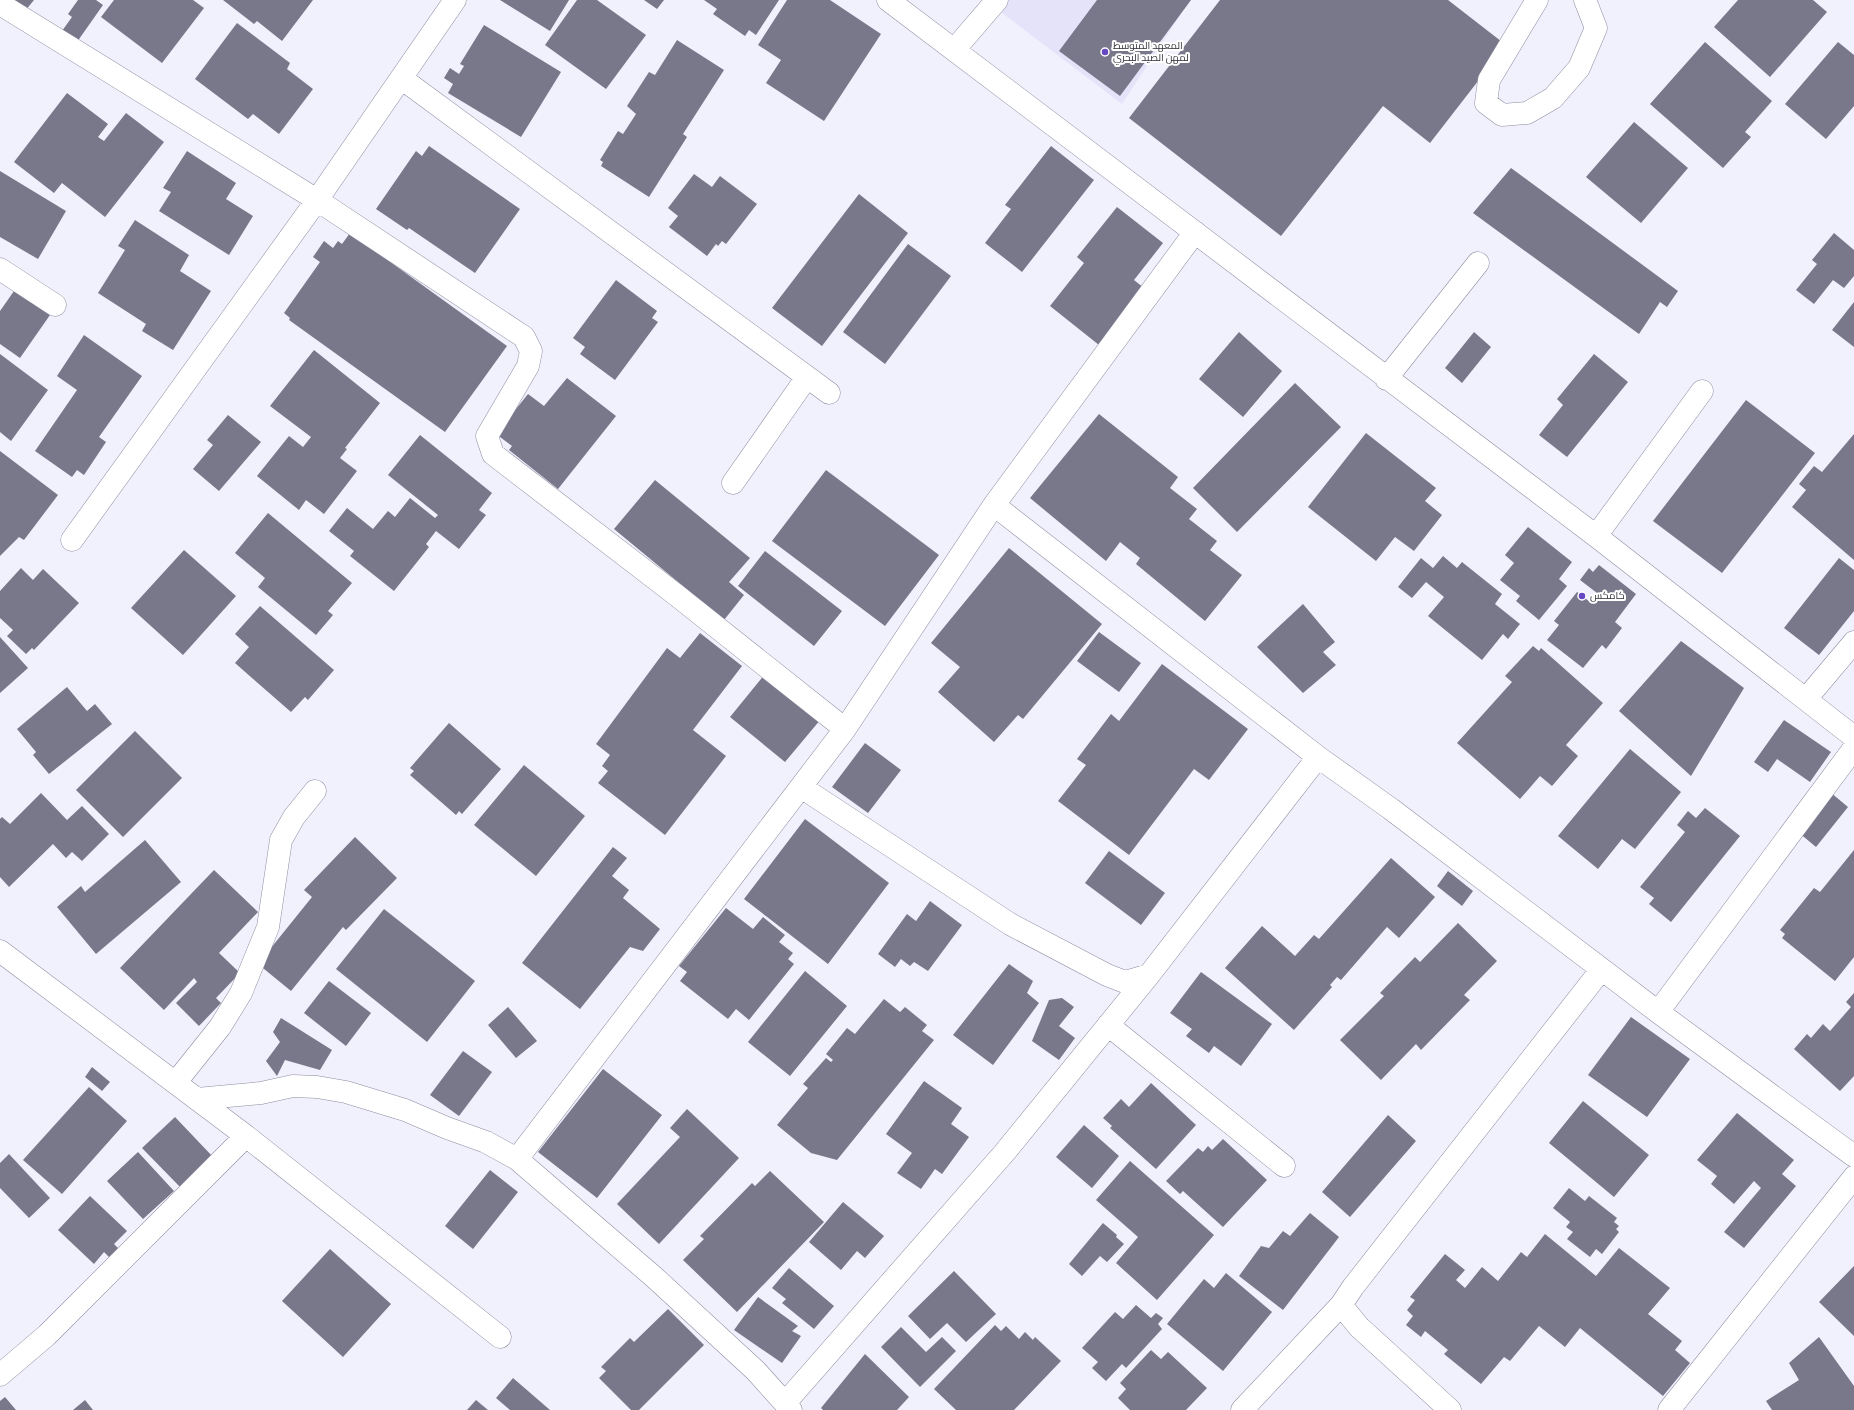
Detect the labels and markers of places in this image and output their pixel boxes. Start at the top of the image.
place label: المعهد المتوسط لمهن الصيد البحري [1113,40,1189,65]
marker: المعهد المتوسط لمهن الصيد البحري [1100,47,1110,57]
place label: كامكس [1590,590,1625,602]
marker: كامكس [1577,591,1587,601]

